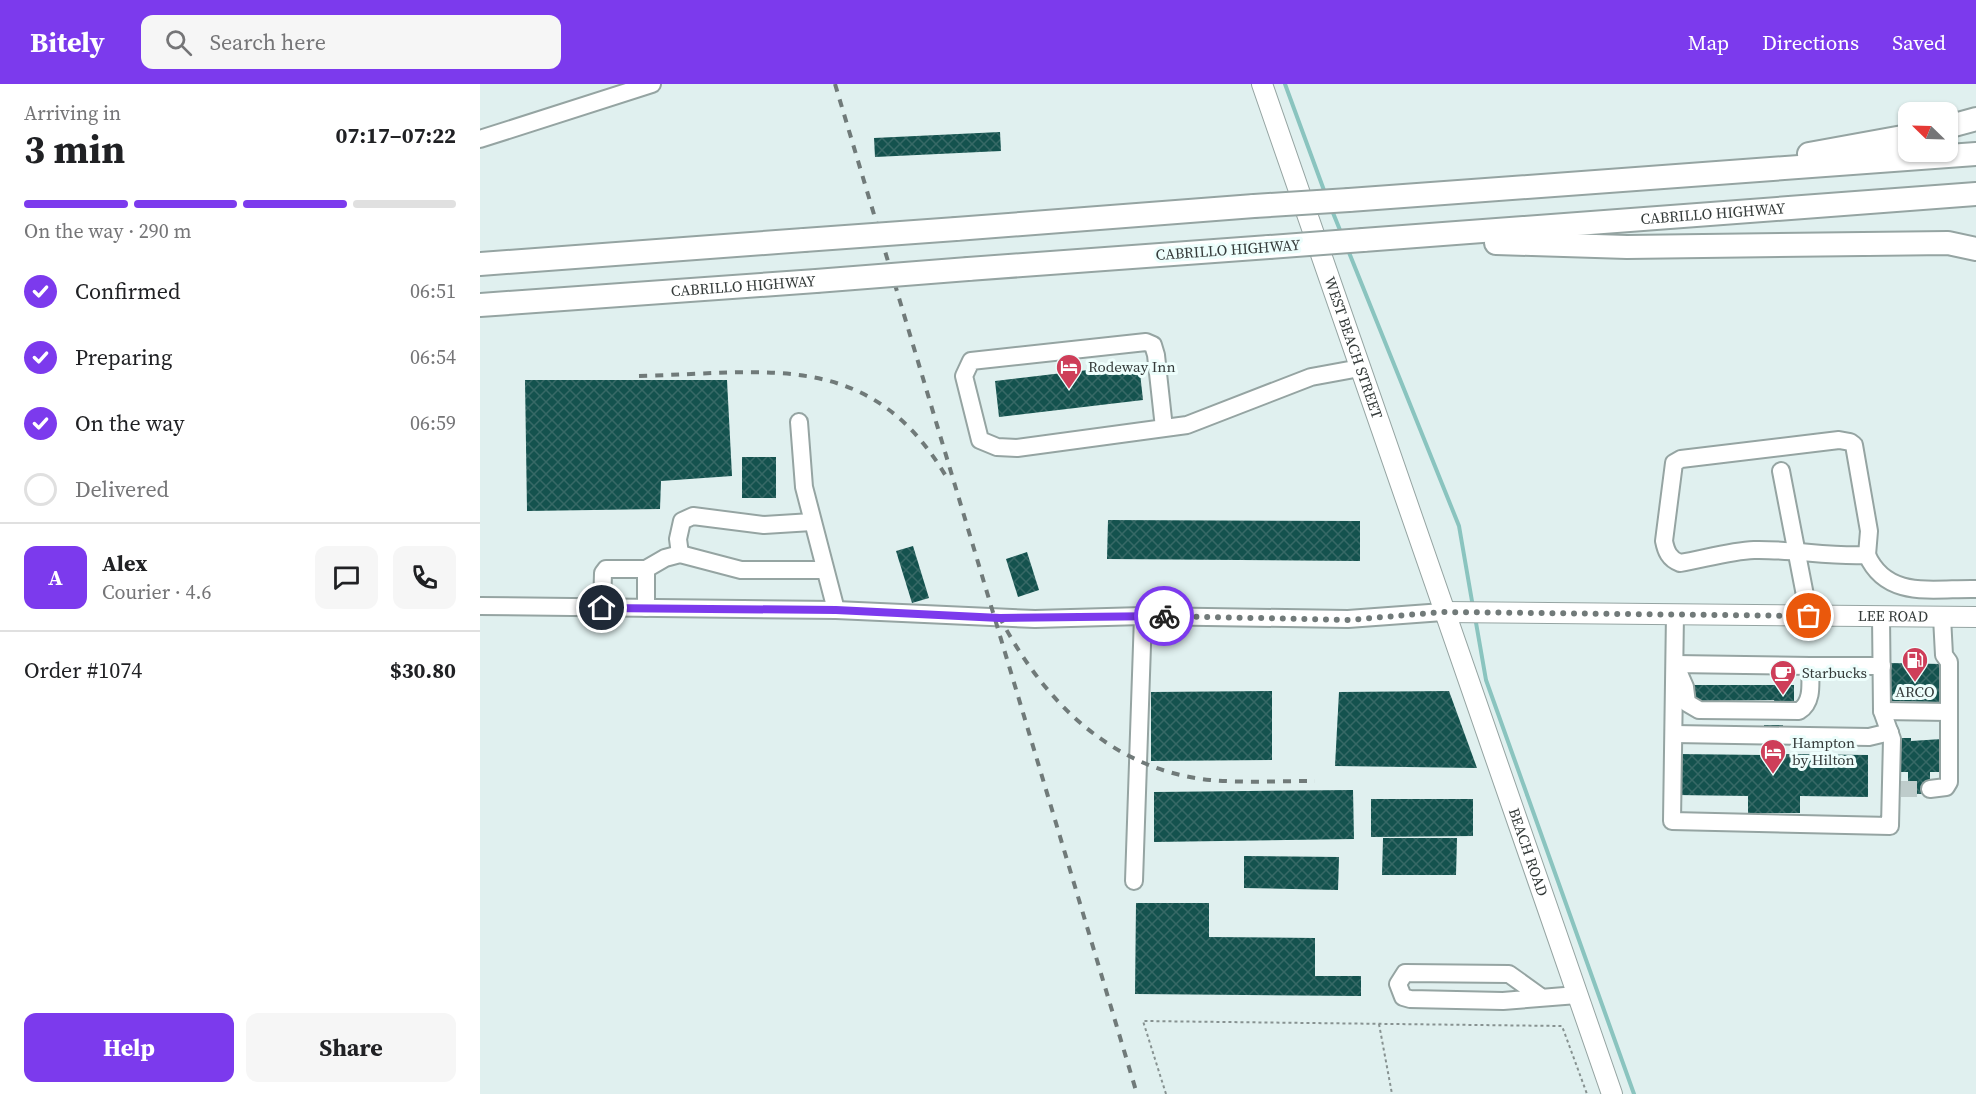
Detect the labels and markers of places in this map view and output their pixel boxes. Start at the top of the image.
hotel icon: Rodeway Inn [1054,352,1084,390]
place label: Rodeway Inn [1088,356,1175,377]
pin [576,582,627,633]
pin [1783,590,1834,641]
fuel station icon: ARCO [1900,645,1930,683]
cafe icon: Starbucks [1768,658,1798,696]
place label: Starbucks [1802,662,1867,683]
place label: ARCO [1895,681,1935,702]
place label: Hampton by Hilton [1792,732,1855,770]
hotel icon: Hampton by Hilton [1758,737,1788,775]

